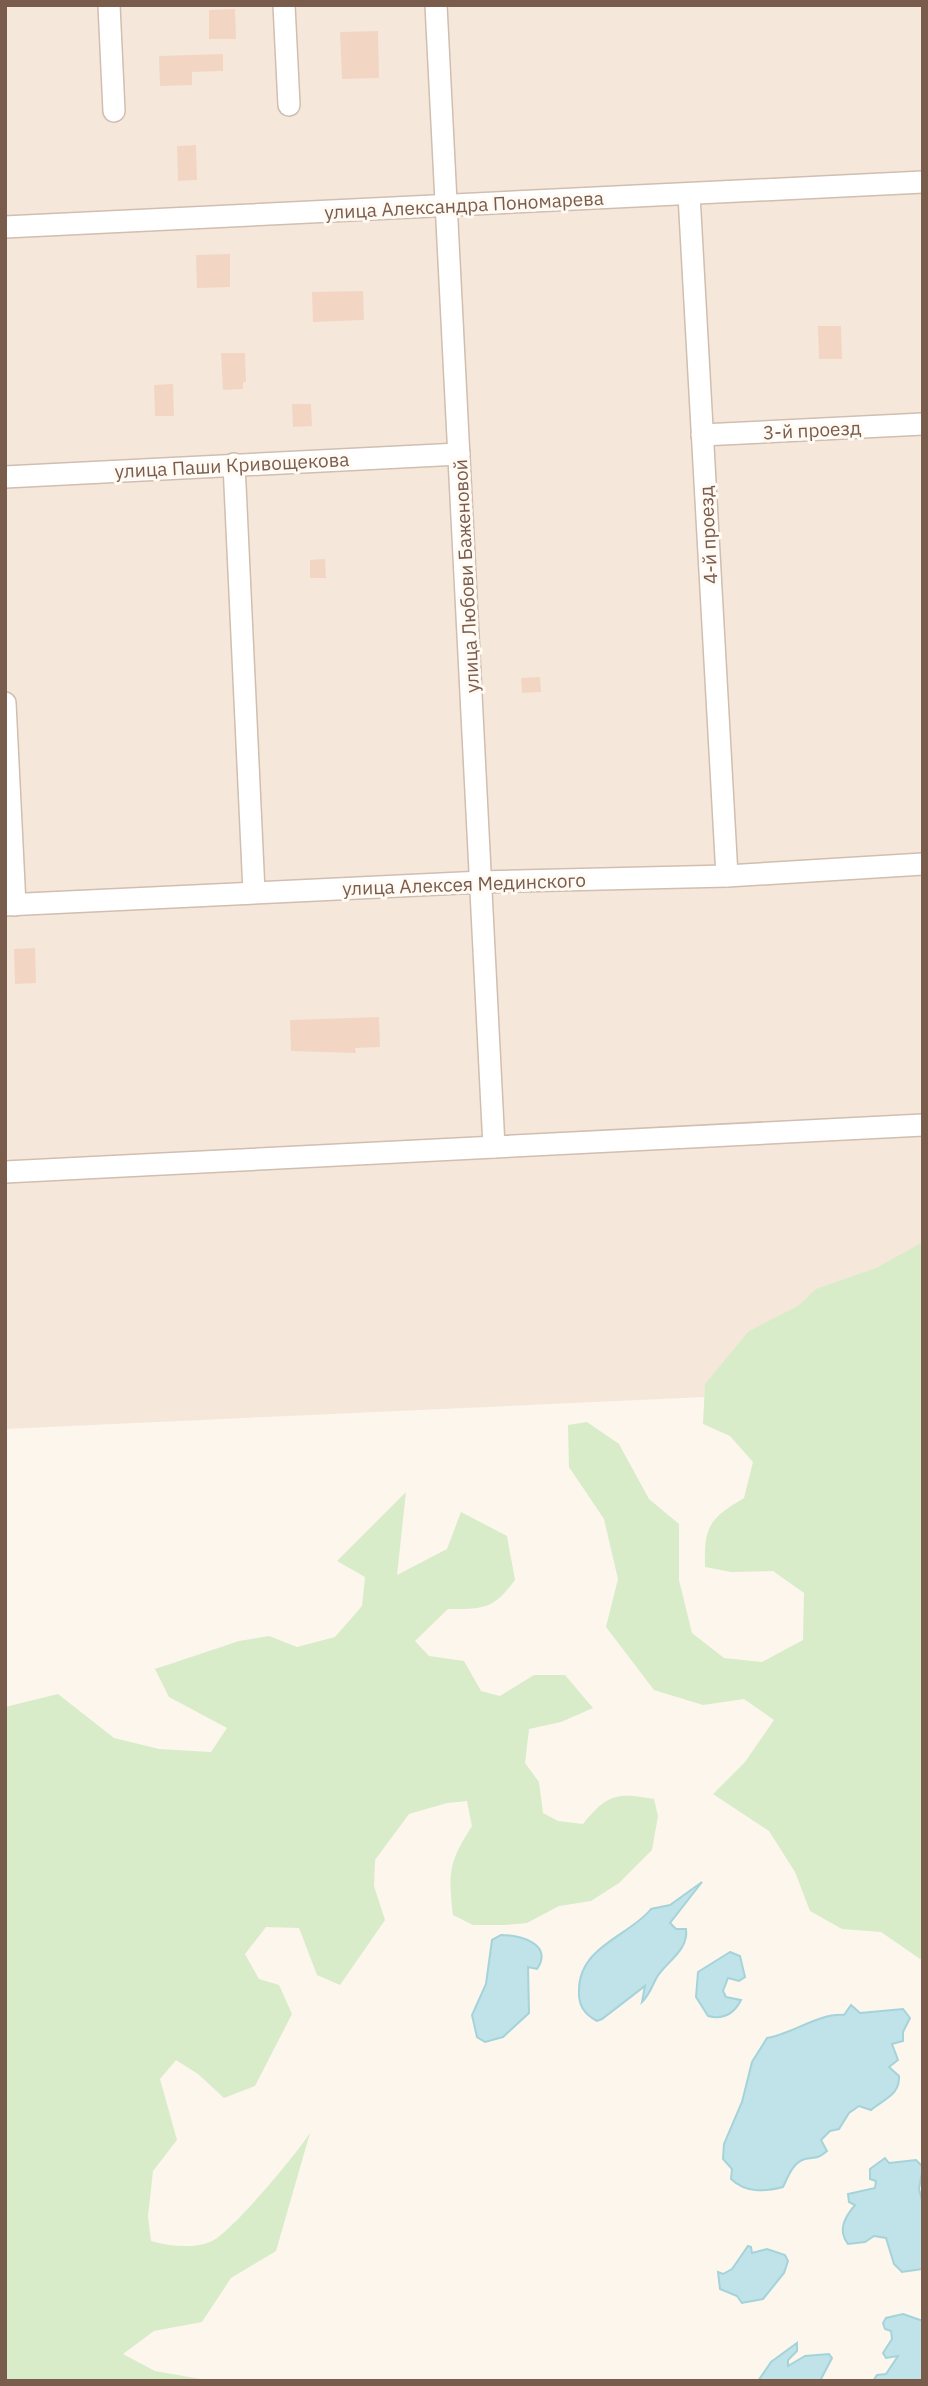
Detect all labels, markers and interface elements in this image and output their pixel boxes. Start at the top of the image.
street label: улица Александра Пономарева [324,186,604,224]
street label: 3-й проезд [762,415,862,445]
street label: улица Паши Кривощекова [114,447,350,483]
street label: улица Любови Баженовой [448,459,484,693]
street label: 4-й проезд [693,485,723,585]
street label: улица Алексея Мединского [342,868,586,900]

